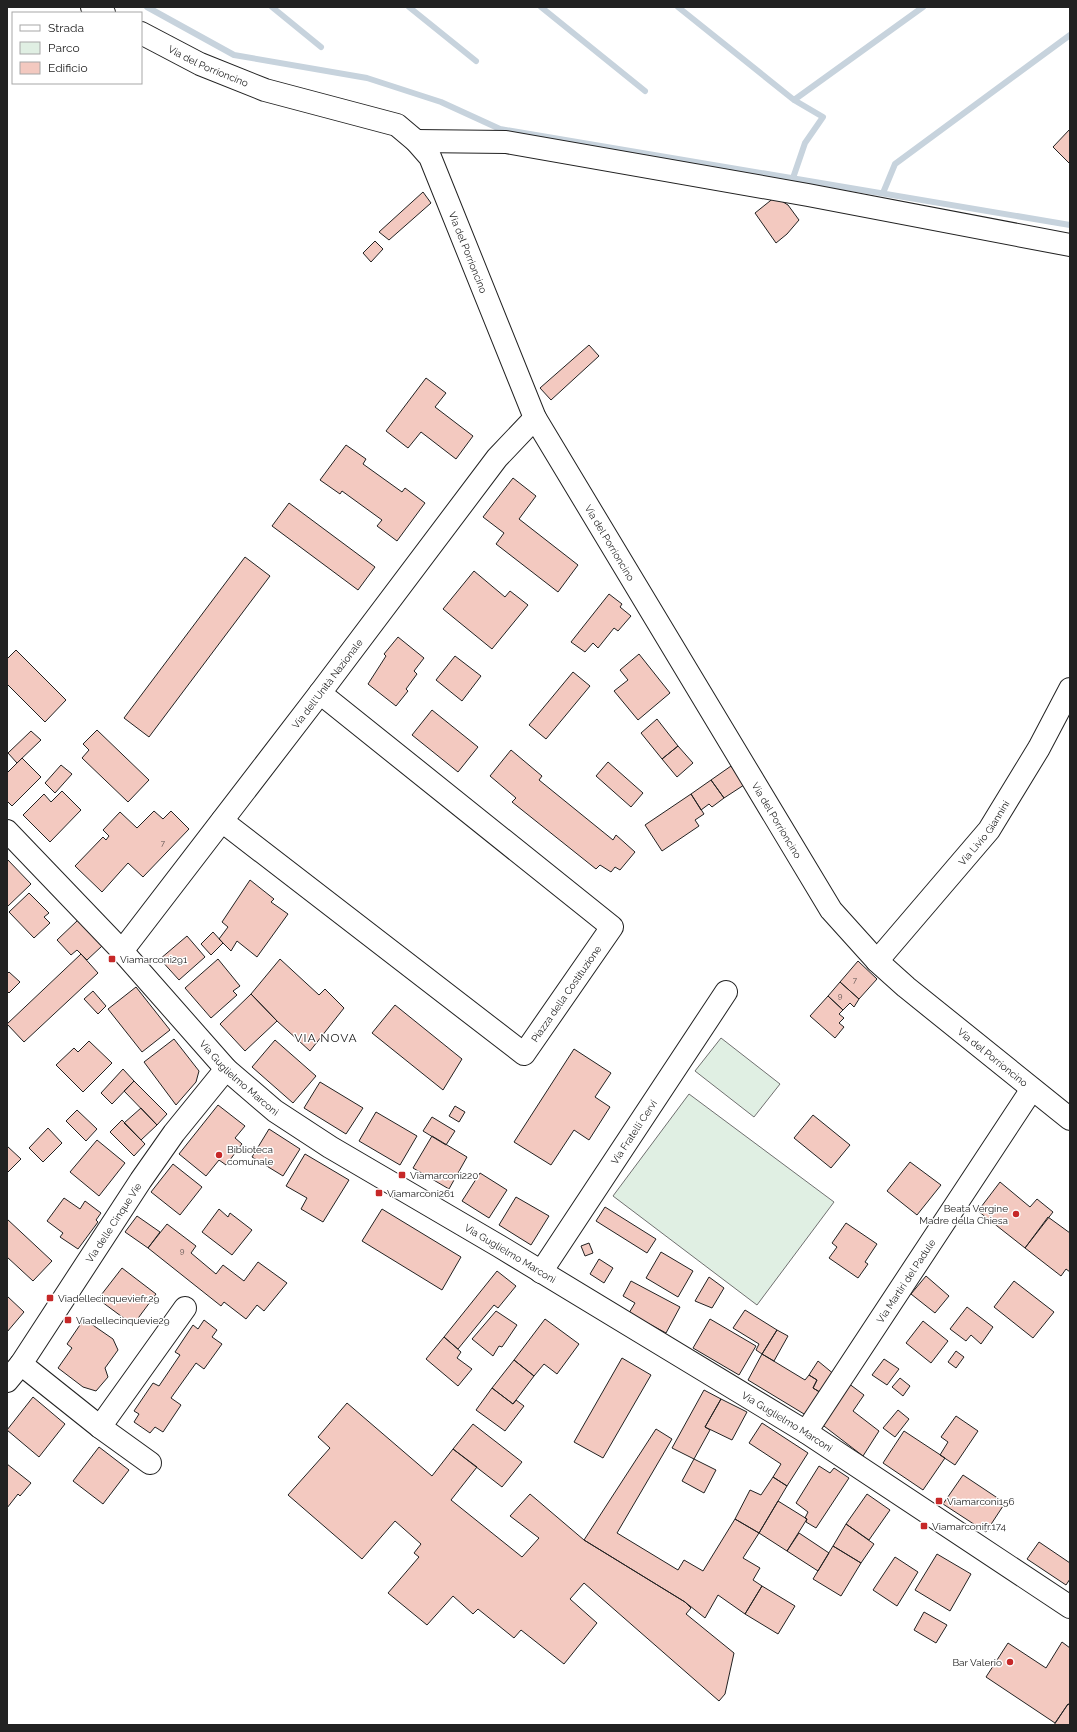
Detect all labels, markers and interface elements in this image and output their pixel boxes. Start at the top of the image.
legend [12,12,142,84]
text: Strada [48,21,84,35]
text: Parco [48,41,80,55]
street label: Via del Porrioncino [166,43,250,88]
text: Edificio [48,61,88,75]
street label: Via del Porrioncino [447,210,490,295]
street label: Via del Porrioncino [583,503,637,583]
street label: Via dell'Unità Nazionale [290,636,364,730]
street label: Via del Porrioncino [750,780,804,860]
street label: Via Livio Giannini [956,798,1011,867]
house number: 7 [161,838,166,848]
street label: Piazza della Costituzione [529,943,603,1044]
marker: Viamarconi291 [107,954,117,964]
place label: Viamarconi291 [120,954,188,965]
house number: 7 [853,975,858,985]
house number: 9 [838,991,843,1001]
street label: Via del Porrioncino [956,1025,1030,1088]
district label: VIA NOVA [294,1031,358,1045]
street label: Via Guglielmo Marconi [198,1038,281,1117]
street label: Via Fratelli Cervi [608,1098,659,1166]
place label: Biblioteca comunale [227,1144,274,1167]
marker: Biblioteca comunale [214,1150,224,1160]
marker: Viamarconi220 [397,1170,407,1180]
place label: Viamarconi220 [410,1170,478,1181]
street label: Via delle Cinque Vie [83,1180,143,1264]
marker: Viamarconi261 [374,1188,384,1198]
place label: Viamarconi261 [387,1188,455,1199]
place label: Beata Vergine Madre della Chiesa [919,1203,1008,1226]
marker: Beata Vergine Madre della Chiesa [1011,1209,1021,1219]
street label: Via Guglielmo Marconi [463,1222,558,1285]
street label: Via Martiri del Padule [874,1237,937,1325]
house number: 9 [180,1246,185,1256]
marker: Viadellecinqueviefr.29 [45,1293,55,1303]
place label: Viadellecinqueviefr.29 [58,1293,159,1304]
marker: Viadellecinquevie29 [63,1315,73,1325]
place label: Viadellecinquevie29 [76,1315,170,1326]
street label: Via Guglielmo Marconi [740,1389,835,1454]
marker: Viamarconi156 [934,1496,944,1506]
place label: Viamarconi156 [947,1496,1015,1507]
marker: Viamarconifr.174 [919,1521,929,1531]
place label: Viamarconifr.174 [932,1521,1007,1532]
place label: Bar Valerio [952,1657,1002,1668]
marker: Bar Valerio [1005,1657,1015,1667]

